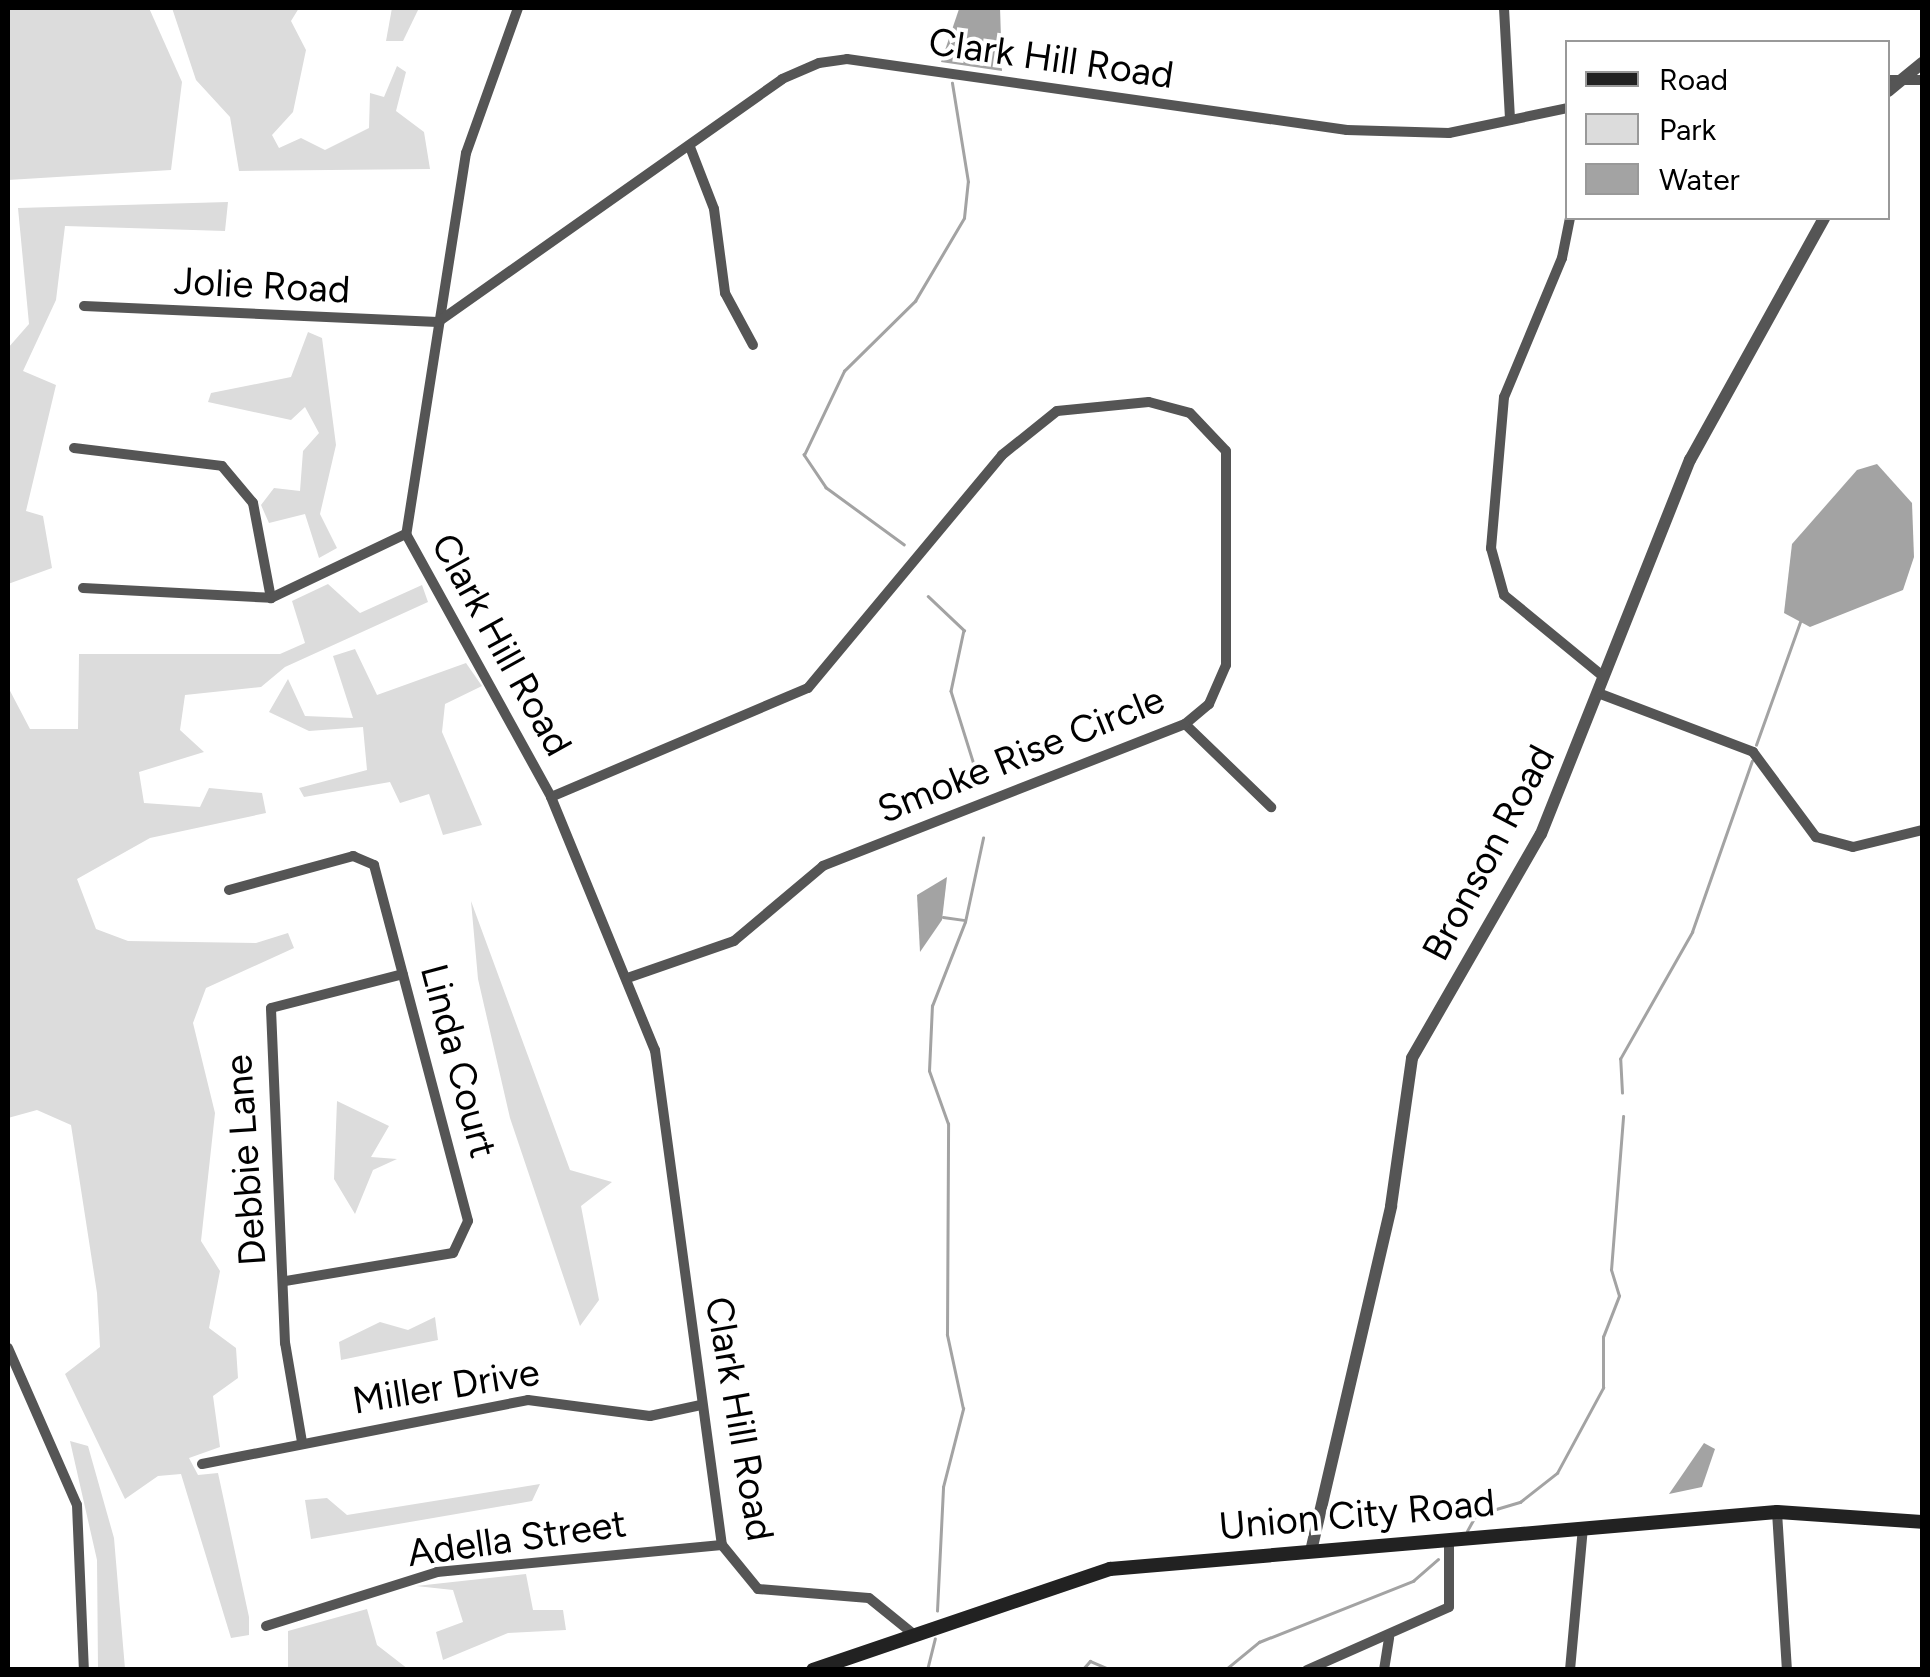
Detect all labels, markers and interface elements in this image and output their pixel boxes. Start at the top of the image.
street label: Clark Hill Road [926,19,1176,99]
legend [1565,40,1890,220]
text: Road [1659,61,1728,98]
text: Park [1659,111,1716,148]
text: Water [1659,161,1740,198]
street label: Jolie Road [173,259,351,313]
street label: Clark Hill Road [421,526,581,764]
street label: Smoke Rise Circle [871,677,1171,833]
street label: Bronson Road [1413,738,1565,968]
street label: Linda Court [410,959,506,1163]
street label: Debbie Lane [216,1053,276,1267]
street label: Clark Hill Road [695,1294,783,1544]
street label: Miller Drive [349,1350,543,1424]
street label: Union City Road [1217,1480,1497,1550]
street label: Adella Street [405,1501,629,1577]

